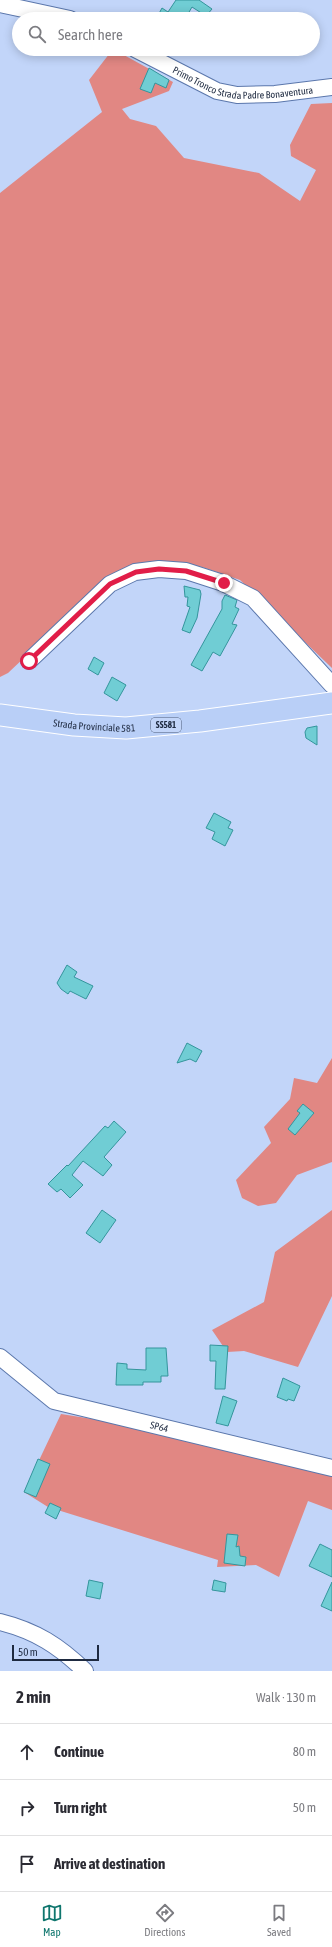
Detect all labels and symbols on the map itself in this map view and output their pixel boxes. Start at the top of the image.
street label: Primo Tronco Strada Padre Bonaventura [171,64,314,101]
route end [215,574,233,592]
route start [20,652,38,670]
street label: Strada Provinciale 581 [53,717,136,734]
road number: SS581 [151,718,181,732]
street label: SP64 [149,1419,170,1434]
scale bar [12,1643,99,1662]

